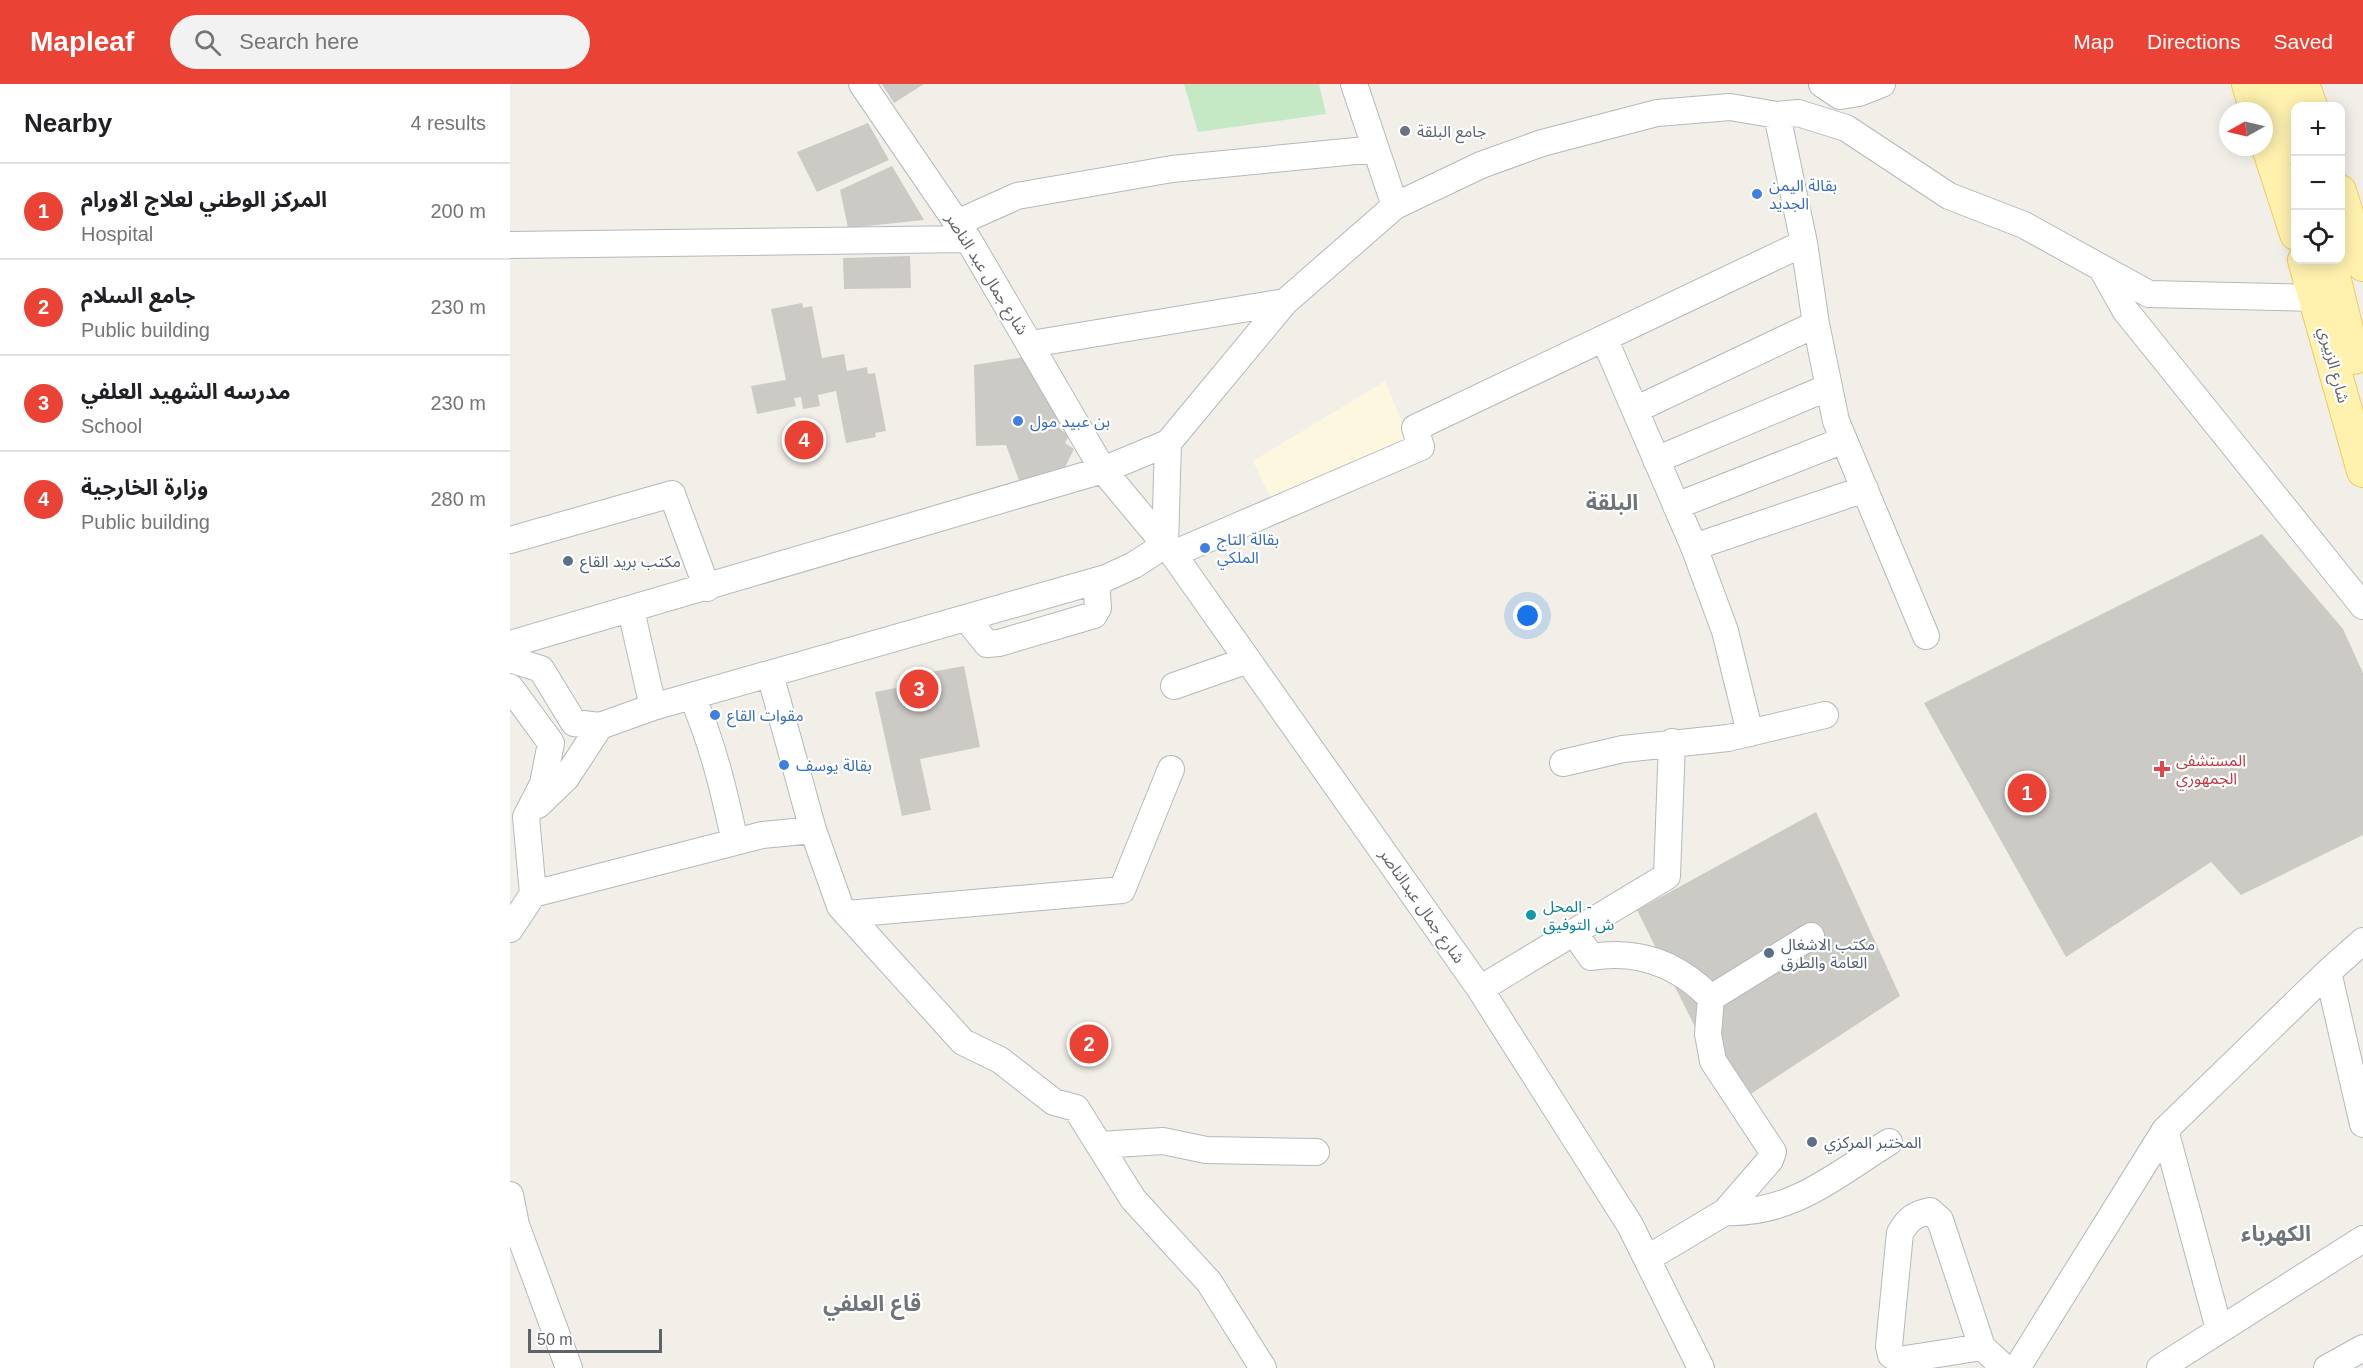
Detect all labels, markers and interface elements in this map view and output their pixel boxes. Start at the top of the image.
search box [170,15,590,69]
text: Mapleaf [30,26,134,57]
icon: search [191,26,224,59]
text: Search here [239,29,359,54]
text: Map [2073,30,2114,53]
text: Directions [2147,30,2240,53]
text: Saved [2273,30,2333,53]
north arrow [2219,102,2273,156]
map controls [2291,102,2345,264]
button: + [2291,102,2345,156]
text: Nearby [24,108,112,138]
text: 4 results [410,112,486,134]
place label: جامع البلقة [1417,123,1486,144]
marker: جامع البلقة [1398,124,1412,138]
button: − [2291,156,2345,210]
place label: بقالة اليمن الجديد [1769,177,1837,212]
text: المركز الوطني لعلاج الاورام [81,187,327,212]
marker: بقالة اليمن الجديد [1750,187,1764,201]
text: 1 [38,200,49,222]
text: 200 m [430,200,486,222]
street label: شارع جمال عبد الناصر [939,209,1031,340]
button: locate [2291,210,2345,264]
text: Hospital [81,223,153,245]
text: جامع السلام [81,283,195,308]
text: 2 [38,296,49,318]
text: 230 m [430,296,486,318]
text: Public building [81,319,210,341]
street label: شارع الزبيري [2312,325,2352,406]
text: مدرسه الشهيد العلفي [81,379,291,404]
text: 3 [38,392,49,414]
text: 230 m [430,392,486,414]
place label: بن عبيد مول [1030,413,1110,432]
marker: بن عبيد مول [1011,414,1025,428]
text: School [81,415,142,437]
pin: 4 [784,418,824,462]
text: وزارة الخارجية [81,475,208,500]
text: 4 [38,488,49,510]
text: 280 m [430,488,486,510]
district label: البلقة [1586,490,1638,515]
text: Public building [81,511,210,533]
place label: بقالة التاج الملكي [1217,531,1279,569]
marker: بقالة التاج الملكي [1198,541,1212,555]
place label: مكتب بريد القاع [580,553,681,574]
marker: مكتب بريد القاع [561,554,575,568]
your location [1513,601,1542,630]
pin: 3 [900,666,938,712]
place label: مقوات القاع [727,707,804,728]
marker: مقوات القاع [708,708,722,722]
place label: المستشفى الجمهوري [2176,752,2246,790]
place label: بقالة يوسف [796,757,872,775]
marker: بقالة يوسف [777,758,791,772]
marker: المستشفى الجمهوري [2153,760,2171,778]
pin: 1 [2008,770,2047,816]
street label: شارع جمال عبدالناصر [1372,845,1468,969]
place label: المحل - ش التوفيق [1543,898,1614,935]
marker: المحل - ش التوفيق [1524,908,1538,922]
place label: مكتب الاشغال العامة والطرق [1781,936,1875,972]
marker: مكتب الاشغال العامة والطرق [1762,946,1776,960]
pin: 2 [1070,1022,1108,1066]
place label: المختبر المركزي [1824,1134,1922,1154]
marker: المختبر المركزي [1805,1135,1819,1149]
district label: الكهرباء [2241,1221,2311,1246]
district label: قاع العلفي [823,1291,921,1321]
scale bar [528,1326,662,1354]
text: 50 m [537,1331,573,1348]

